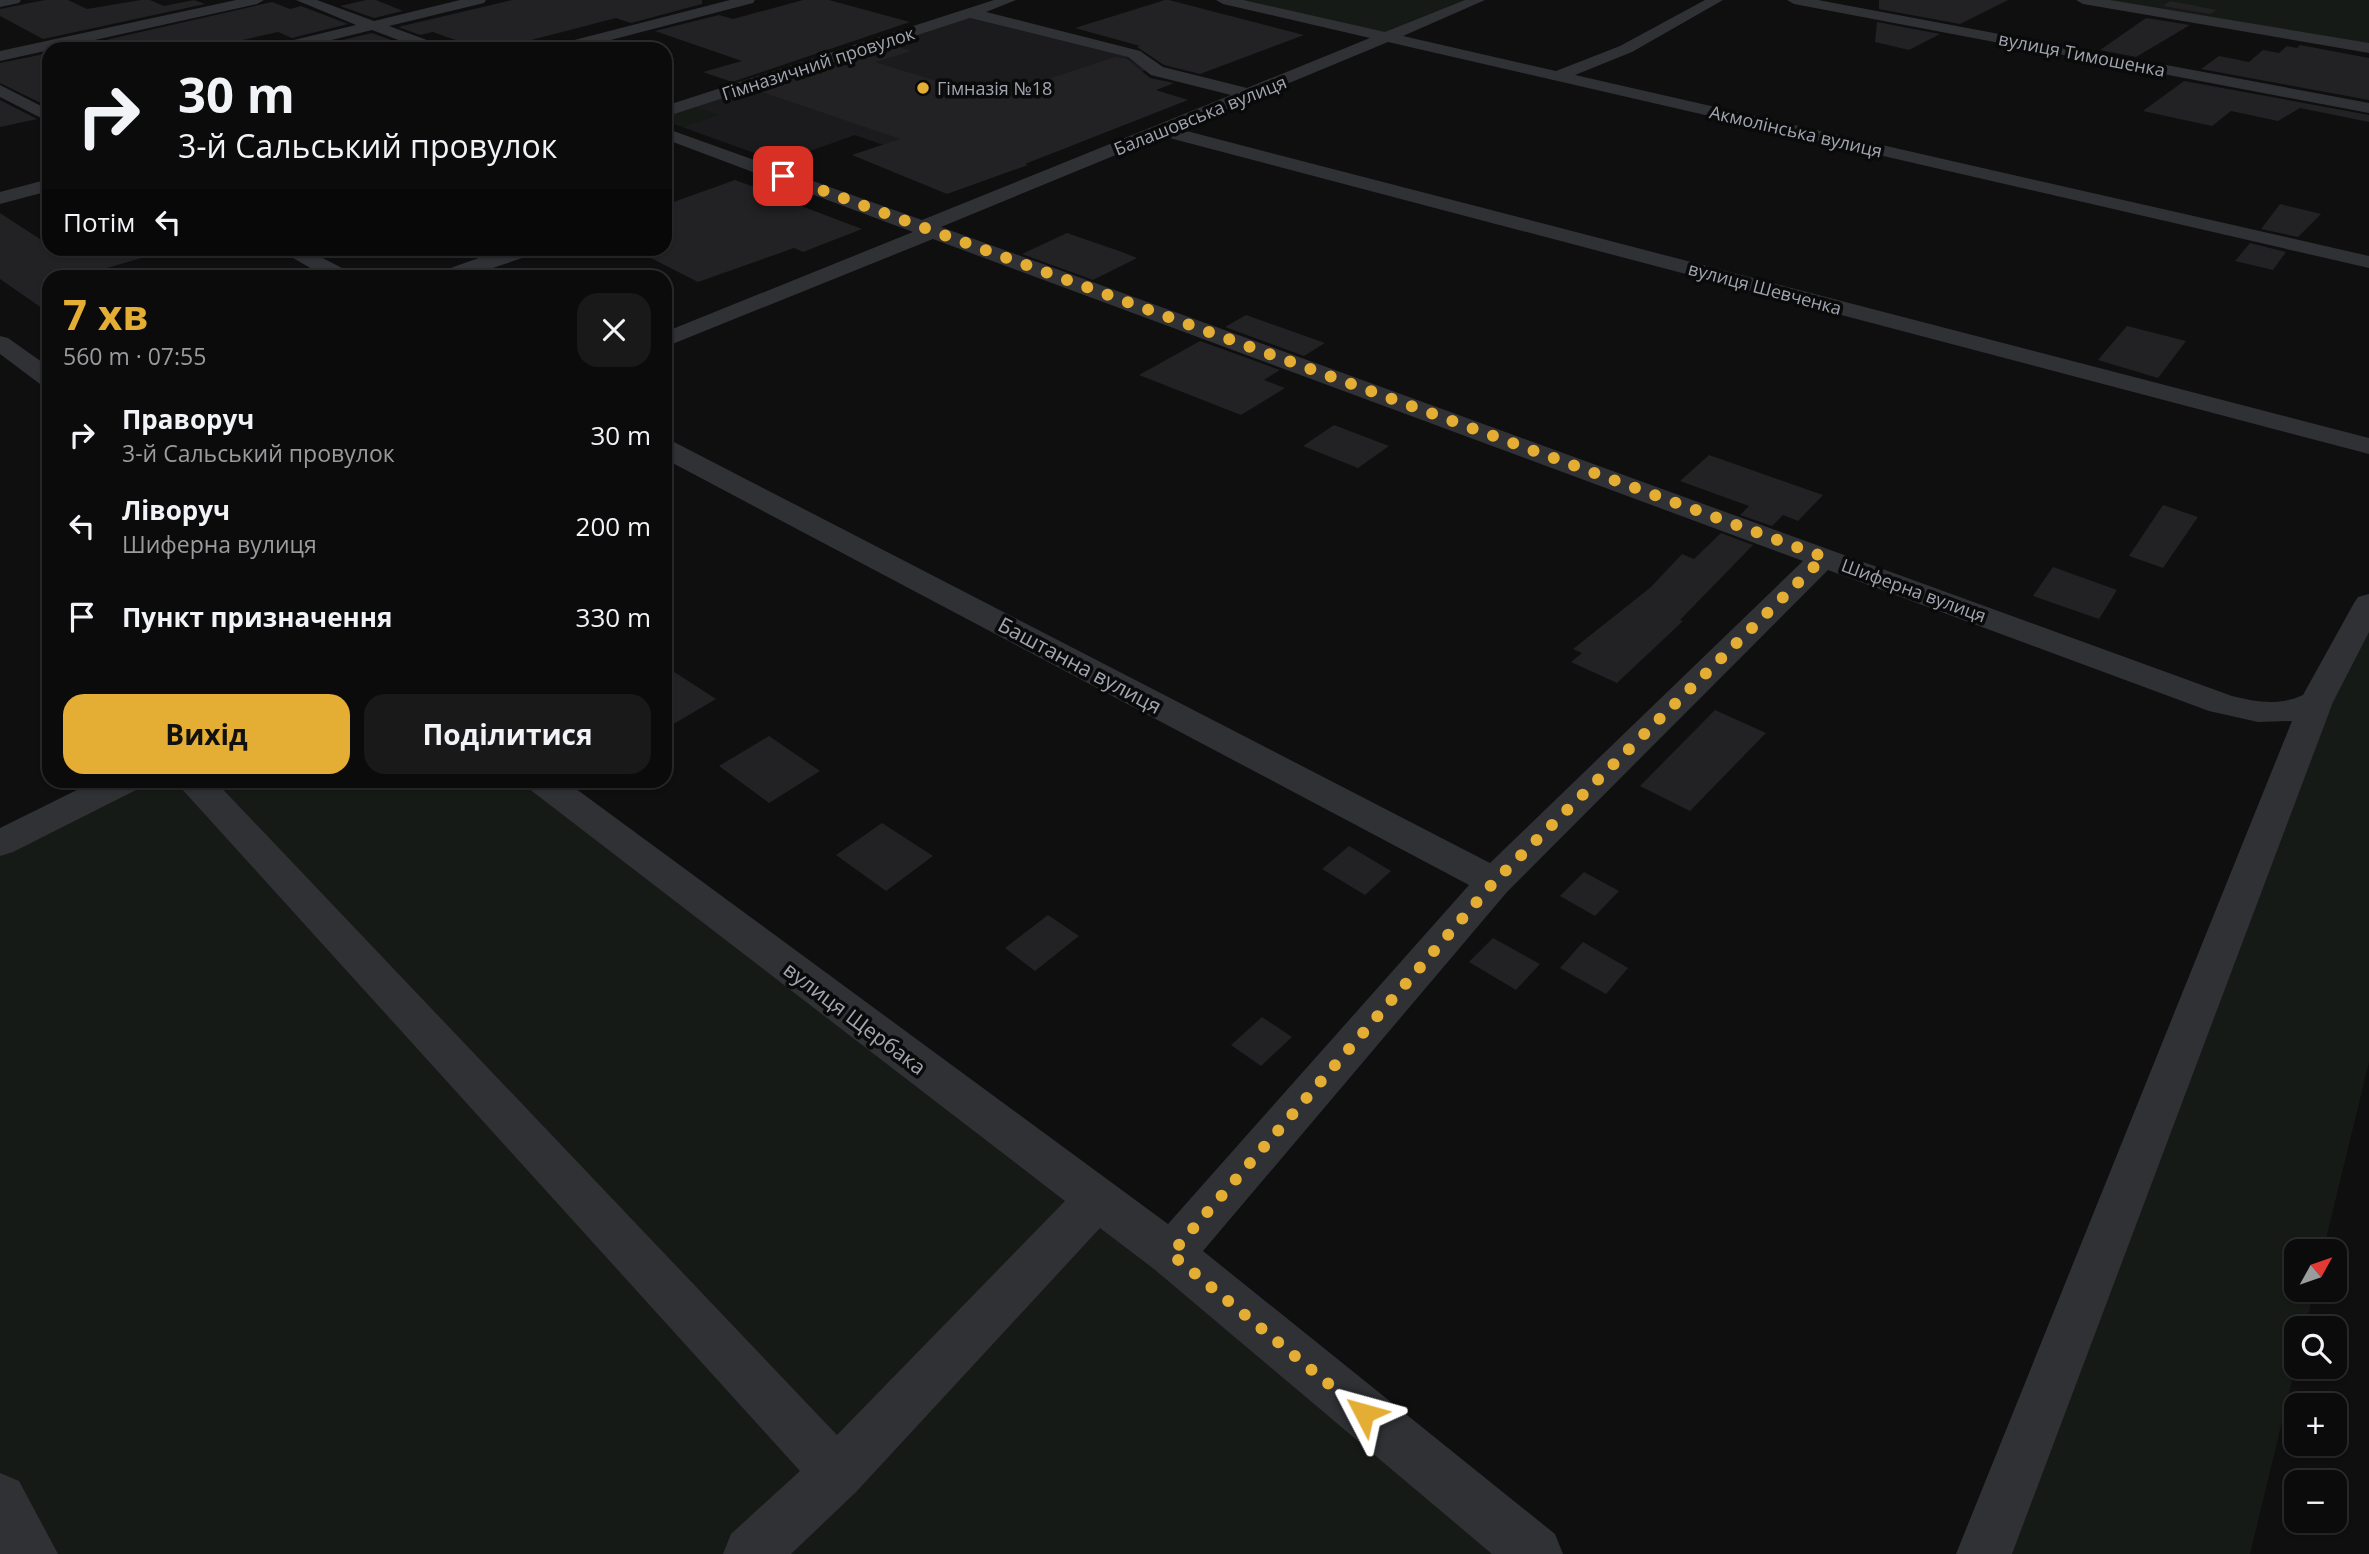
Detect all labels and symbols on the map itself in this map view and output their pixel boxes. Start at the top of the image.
street label: Гімназичний провулок [719,20,918,106]
street label: вулиця Тимошенка [1997,26,2167,82]
street label: Балашовська вулиця [1110,69,1290,161]
place label: Гімназія №18 [937,76,1052,100]
marker: Гімназія №18 [915,80,931,96]
street label: Акмолінська вулиця [1707,99,1885,163]
pin [753,146,813,206]
street label: вулиця Шевченка [1686,256,1844,320]
street label: Шиферна вулиця [1838,553,1990,627]
street label: Баштанна вулиця [993,610,1167,720]
street label: вулиця Щербака [778,955,932,1081]
north arrow [2284,1239,2347,1302]
position arrow [1327,1376,1401,1450]

